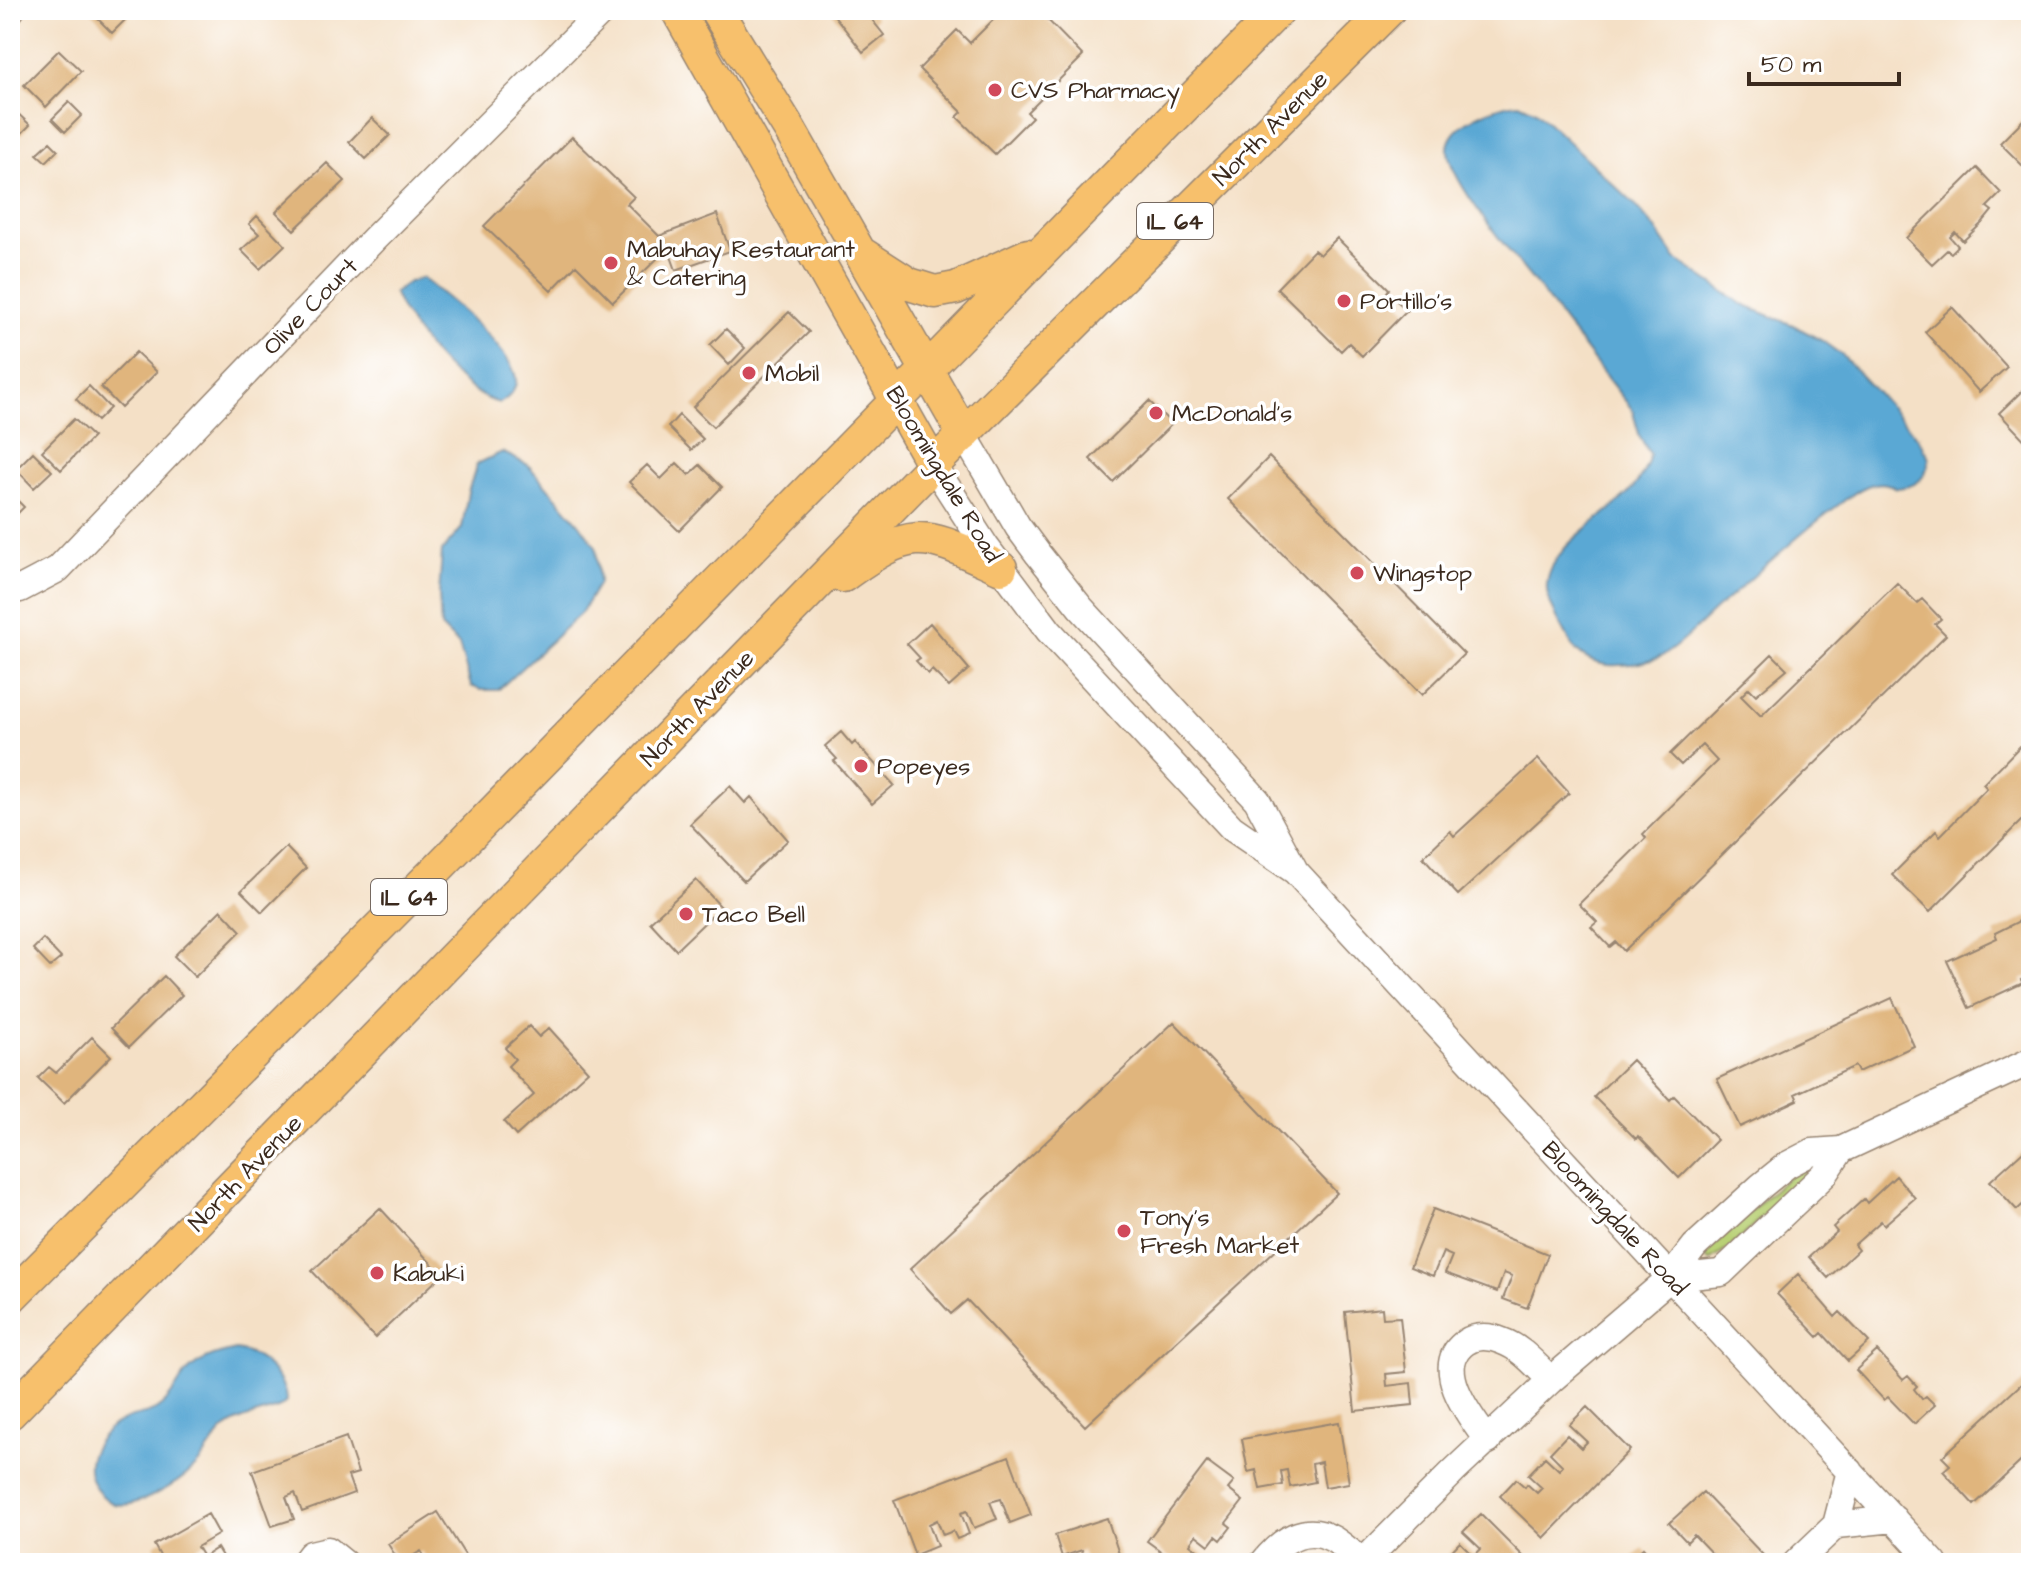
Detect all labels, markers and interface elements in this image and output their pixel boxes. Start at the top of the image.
scale bar [1749,36,1899,86]
text: 50 m [1761,48,1822,82]
street label: North Avenue [1205,63,1336,194]
place label: CVS Pharmacy [1011,74,1180,109]
marker: CVS Pharmacy [986,81,1004,99]
road number: IL 64 [1137,203,1213,239]
place label: Mabuhay Restaurant & Catering [627,233,855,296]
street label: Olive Court [255,250,366,363]
marker: Mabuhay Restaurant & Catering [602,254,620,272]
place label: Portillo's [1360,285,1452,319]
marker: Portillo's [1335,292,1353,310]
place label: Mobil [765,357,819,391]
marker: Mobil [740,364,758,382]
street label: Bloomingdale Road [876,380,1009,570]
place label: McDonald's [1172,397,1292,431]
marker: McDonald's [1147,404,1165,422]
place label: Wingstop [1373,557,1472,592]
marker: Wingstop [1348,564,1366,582]
street label: North Avenue [633,643,762,775]
place label: Popeyes [877,750,970,785]
marker: Popeyes [852,757,870,775]
road number: IL 64 [371,879,447,915]
place label: Taco Bell [702,898,805,932]
marker: Taco Bell [677,905,695,923]
street label: North Avenue [181,1108,310,1240]
street label: Bloomingdale Road [1533,1134,1695,1304]
place label: Tony's Fresh Market [1140,1201,1299,1263]
marker: Tony's Fresh Market [1115,1222,1133,1240]
place label: Kabuki [393,1257,464,1291]
marker: Kabuki [368,1264,386,1282]

